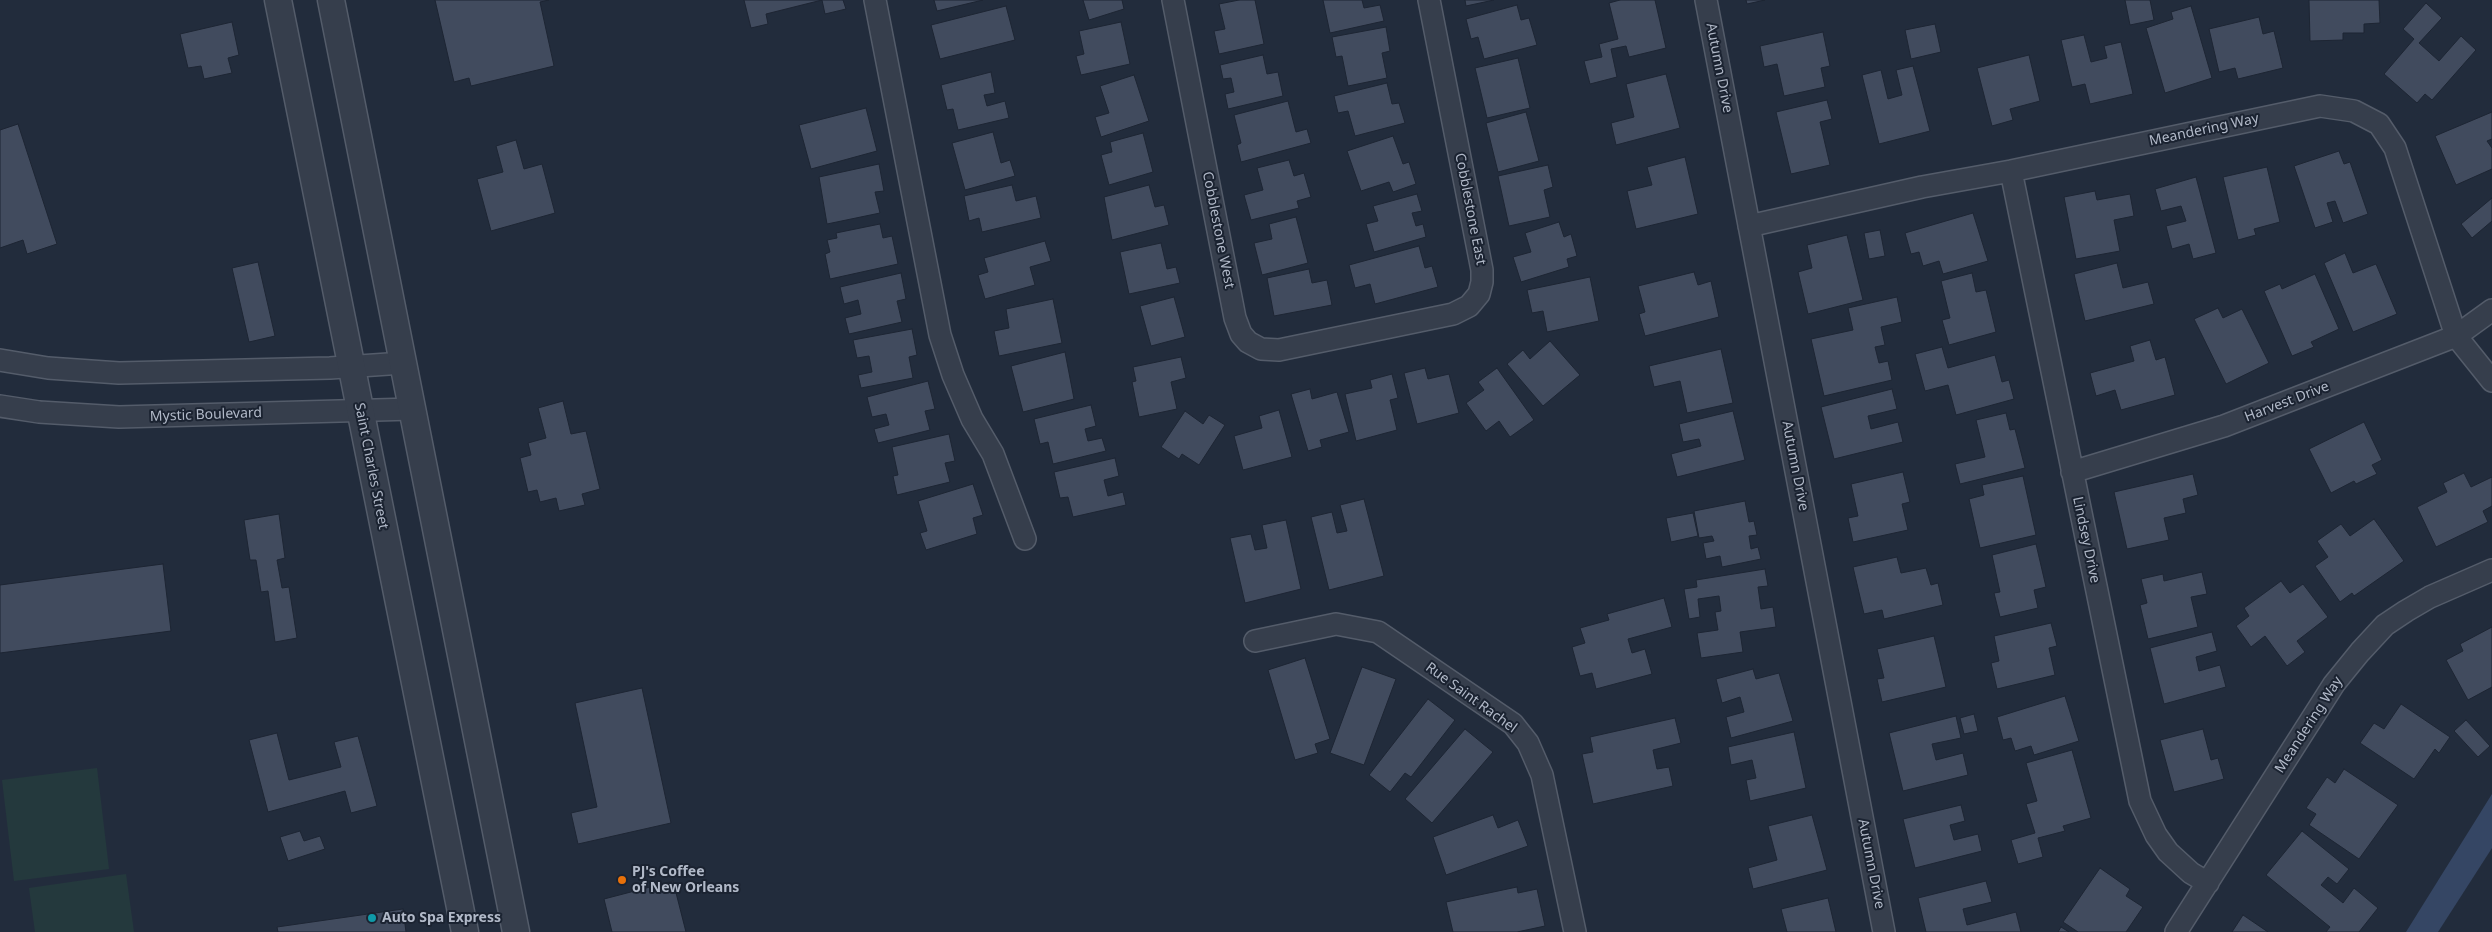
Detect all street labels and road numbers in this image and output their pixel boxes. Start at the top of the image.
street label: Autumn Drive [1702,22,1736,114]
street label: Meandering Way [2148,110,2260,150]
street label: Cobblestone East [1451,152,1489,266]
street label: Cobblestone West [1198,170,1238,290]
street label: Harvest Drive [2242,378,2332,426]
street label: Saint Charles Street [350,401,392,531]
street label: Mystic Boulevard [150,405,262,425]
street label: Autumn Drive [1778,420,1812,512]
street label: Lindsey Drive [2069,495,2103,585]
street label: Rue Saint Rachel [1422,659,1520,737]
street label: Meandering Way [2272,674,2346,776]
street label: Autumn Drive [1854,818,1888,910]

